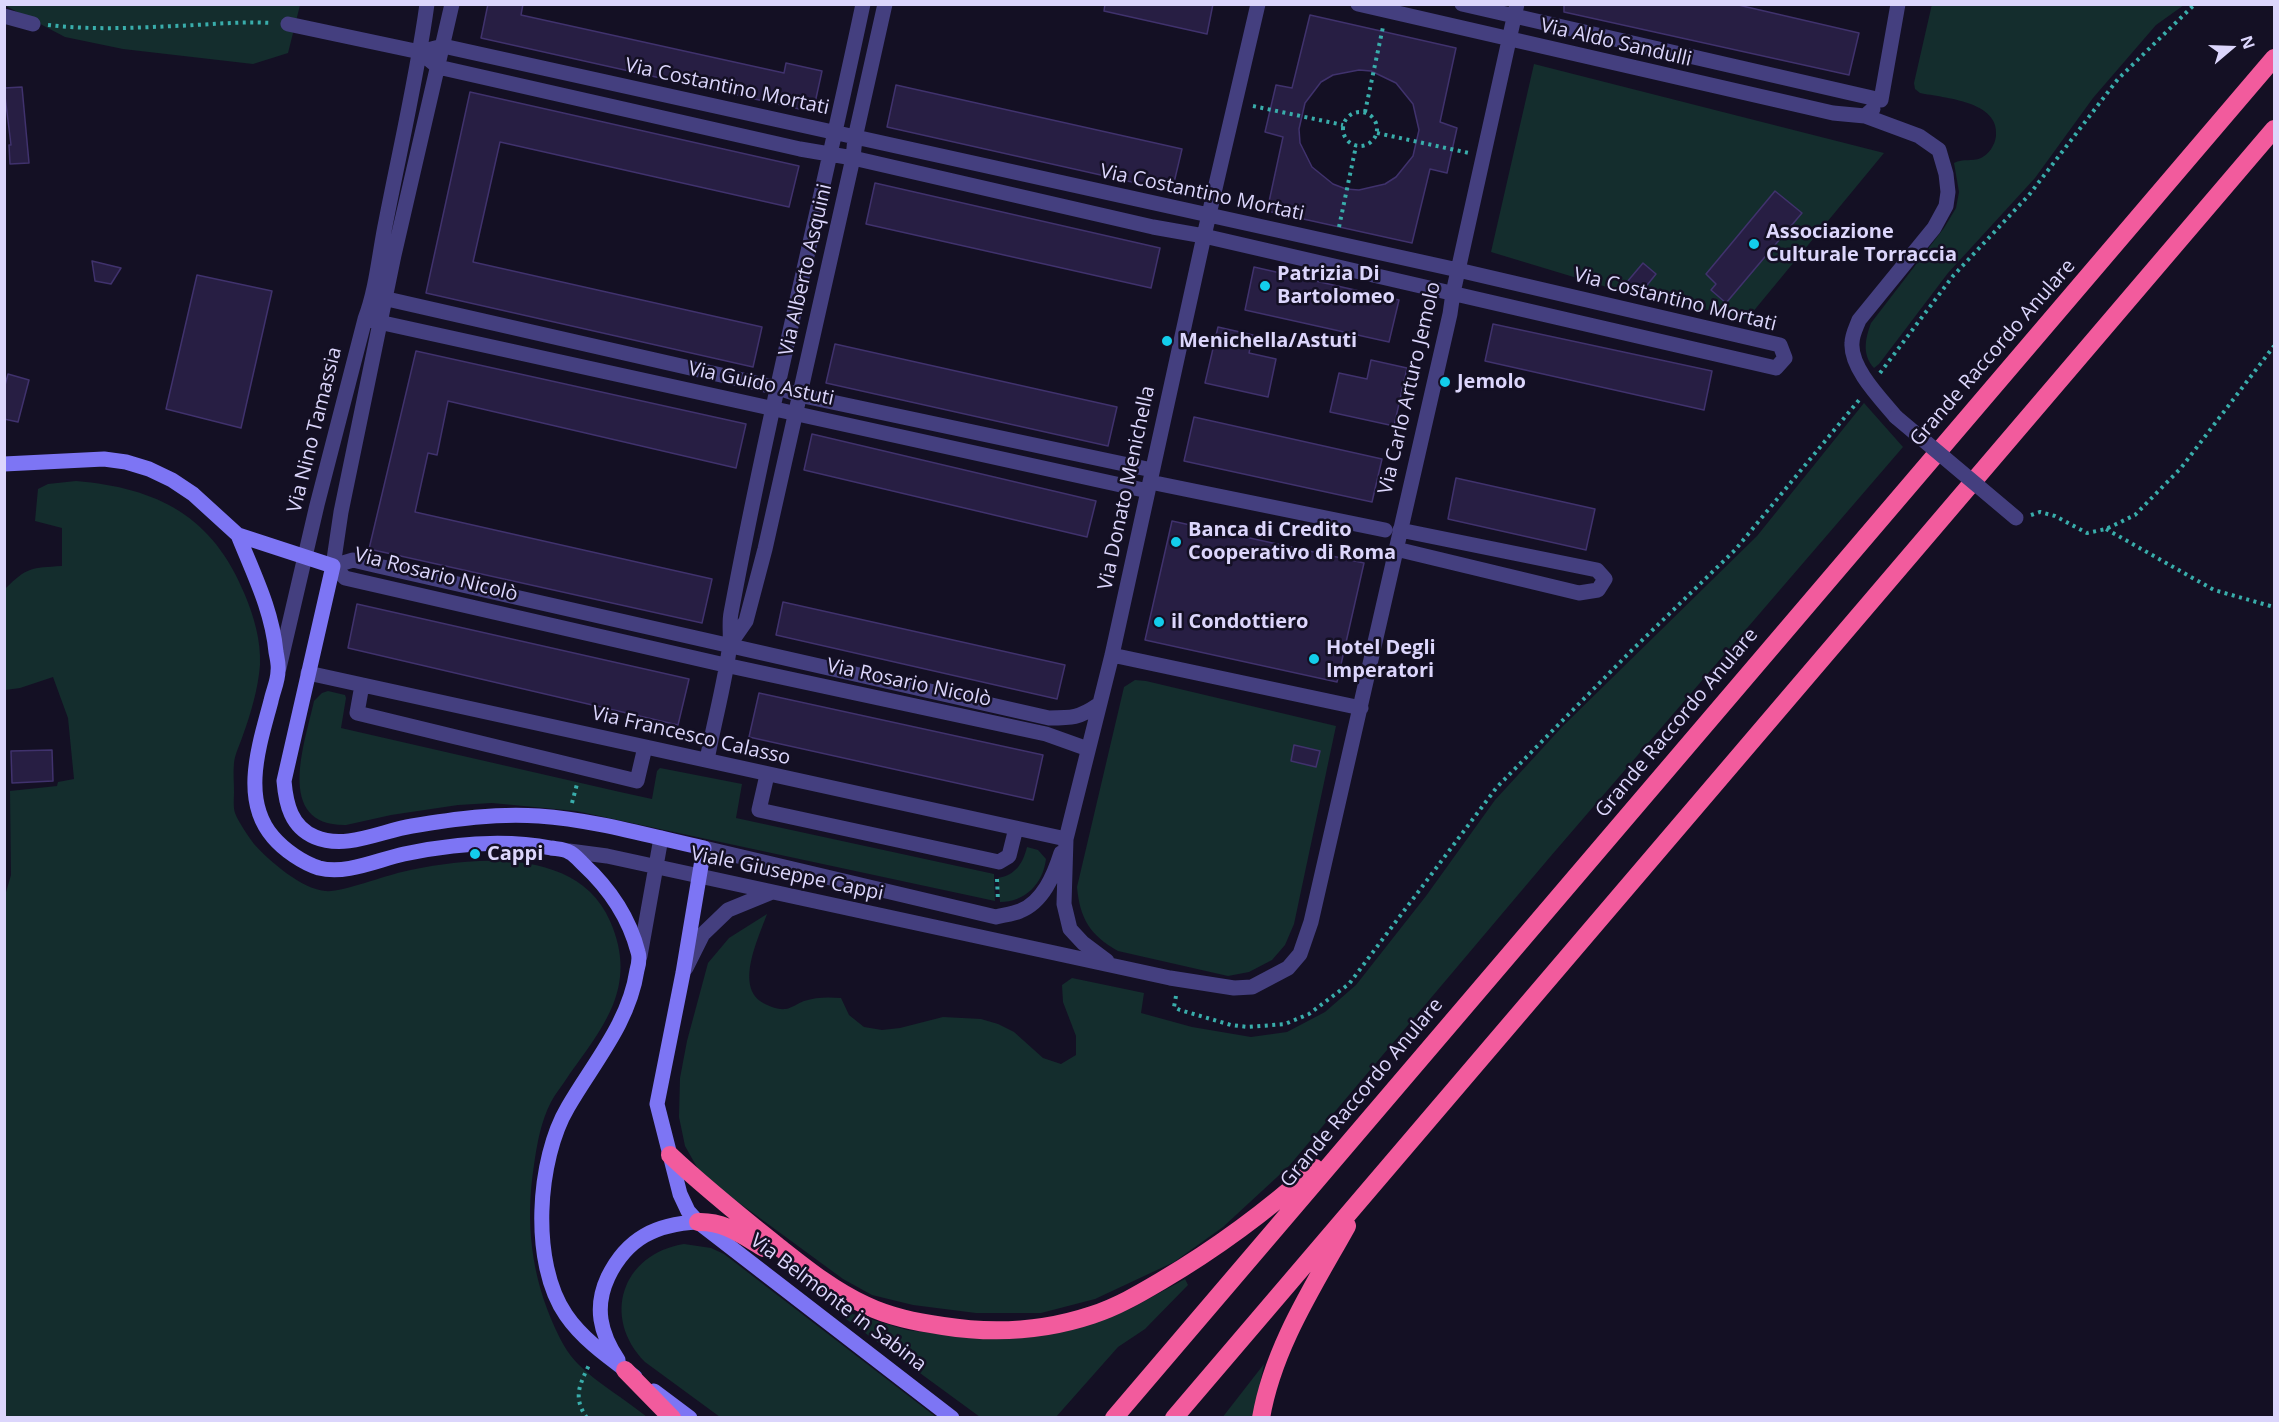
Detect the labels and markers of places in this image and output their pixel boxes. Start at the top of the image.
place label: Associazione Culturale Torraccia [1766,220,1957,267]
marker: Associazione Culturale Torraccia [1747,237,1761,251]
place label: Patrizia Di Bartolomeo [1277,262,1395,309]
marker: Patrizia Di Bartolomeo [1258,279,1272,293]
place label: Menichella/Astuti [1179,329,1357,353]
marker: Menichella/Astuti [1160,334,1174,348]
place label: Jemolo [1457,370,1526,394]
marker: Jemolo [1438,375,1452,389]
place label: Banca di Credito Cooperativo di Roma [1188,518,1396,565]
marker: Banca di Credito Cooperativo di Roma [1169,535,1183,549]
place label: il Condottiero [1171,610,1308,634]
marker: il Condottiero [1152,615,1166,629]
place label: Hotel Degli Imperatori [1326,636,1436,683]
marker: Hotel Degli Imperatori [1307,652,1321,666]
place label: Cappi [487,842,543,866]
marker: Cappi [468,847,482,861]

